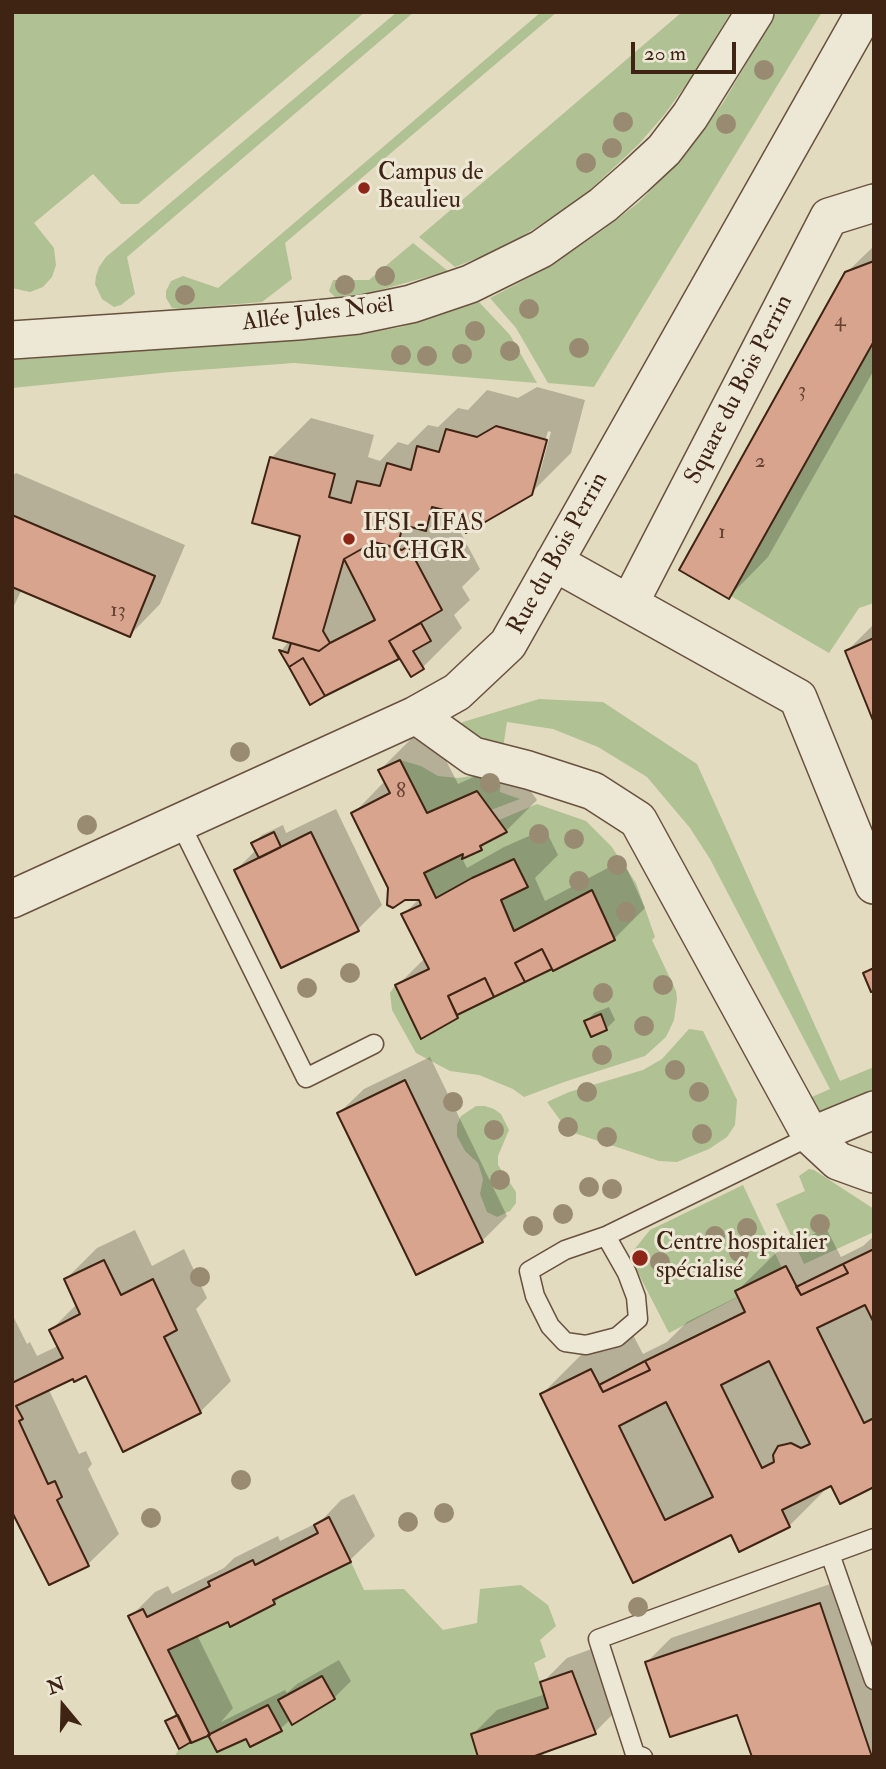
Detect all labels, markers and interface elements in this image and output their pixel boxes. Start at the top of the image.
scale bar [634,28,739,72]
text: 20 m [644,40,686,67]
place label: Campus de Beaulieu [378,160,483,216]
marker: Campus de Beaulieu [356,180,372,196]
street label: Allée Jules Noël [241,291,395,339]
street label: Square du Bois Perrin [680,291,800,489]
house number: 4 [834,308,846,334]
house number: 3 [798,378,806,404]
house number: 2 [755,449,765,475]
street label: Rue du Bois Perrin [503,468,615,640]
place label: IFSI - IFAS du CHGR [363,511,484,567]
house number: 1 [718,520,726,546]
marker: IFSI - IFAS du CHGR [341,531,357,547]
house number: 13 [110,598,126,624]
house number: 8 [396,779,406,805]
place label: Centre hospitalier spécialisé [656,1230,827,1286]
marker: Centre hospitalier spécialisé [630,1248,650,1268]
north arrow [28,1671,98,1741]
text: N [44,1672,68,1700]

